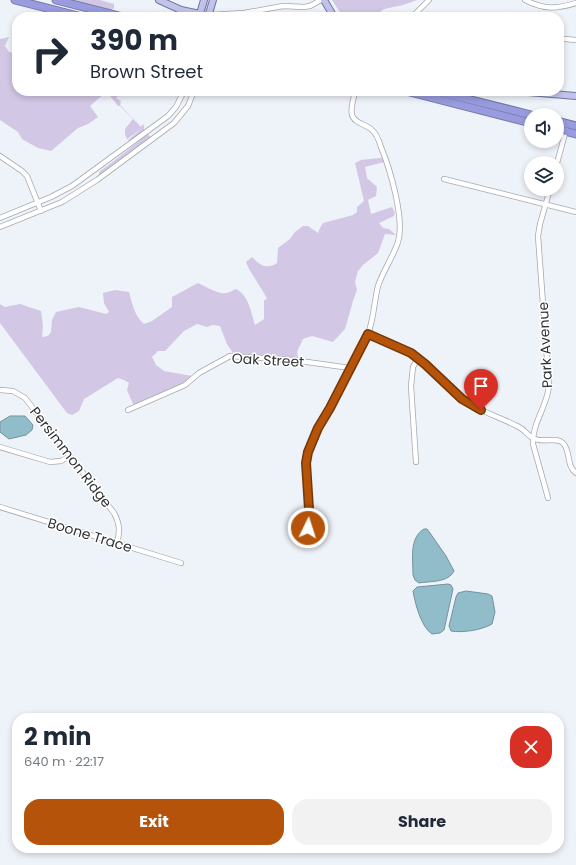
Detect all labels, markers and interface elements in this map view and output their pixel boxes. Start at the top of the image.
text: 390 m [90,21,178,60]
icon: right [24,28,76,80]
text: Brown Street [90,59,203,84]
map controls [524,108,564,196]
button: sound [524,108,564,148]
button: layers [524,156,564,196]
street label: Park Avenue [533,301,557,389]
street label: Oak Street [231,348,305,372]
pin [464,369,498,410]
icon: arrive [470,375,492,397]
street label: Persimmon Ridge [25,402,117,512]
position arrow [287,507,329,549]
street label: Boone Trace [45,513,135,557]
text: 2 min [24,720,91,753]
button: close [510,726,552,768]
text: 640 m · 22:17 [24,752,104,771]
button: Exit [24,799,284,845]
button: Share [292,799,552,845]

